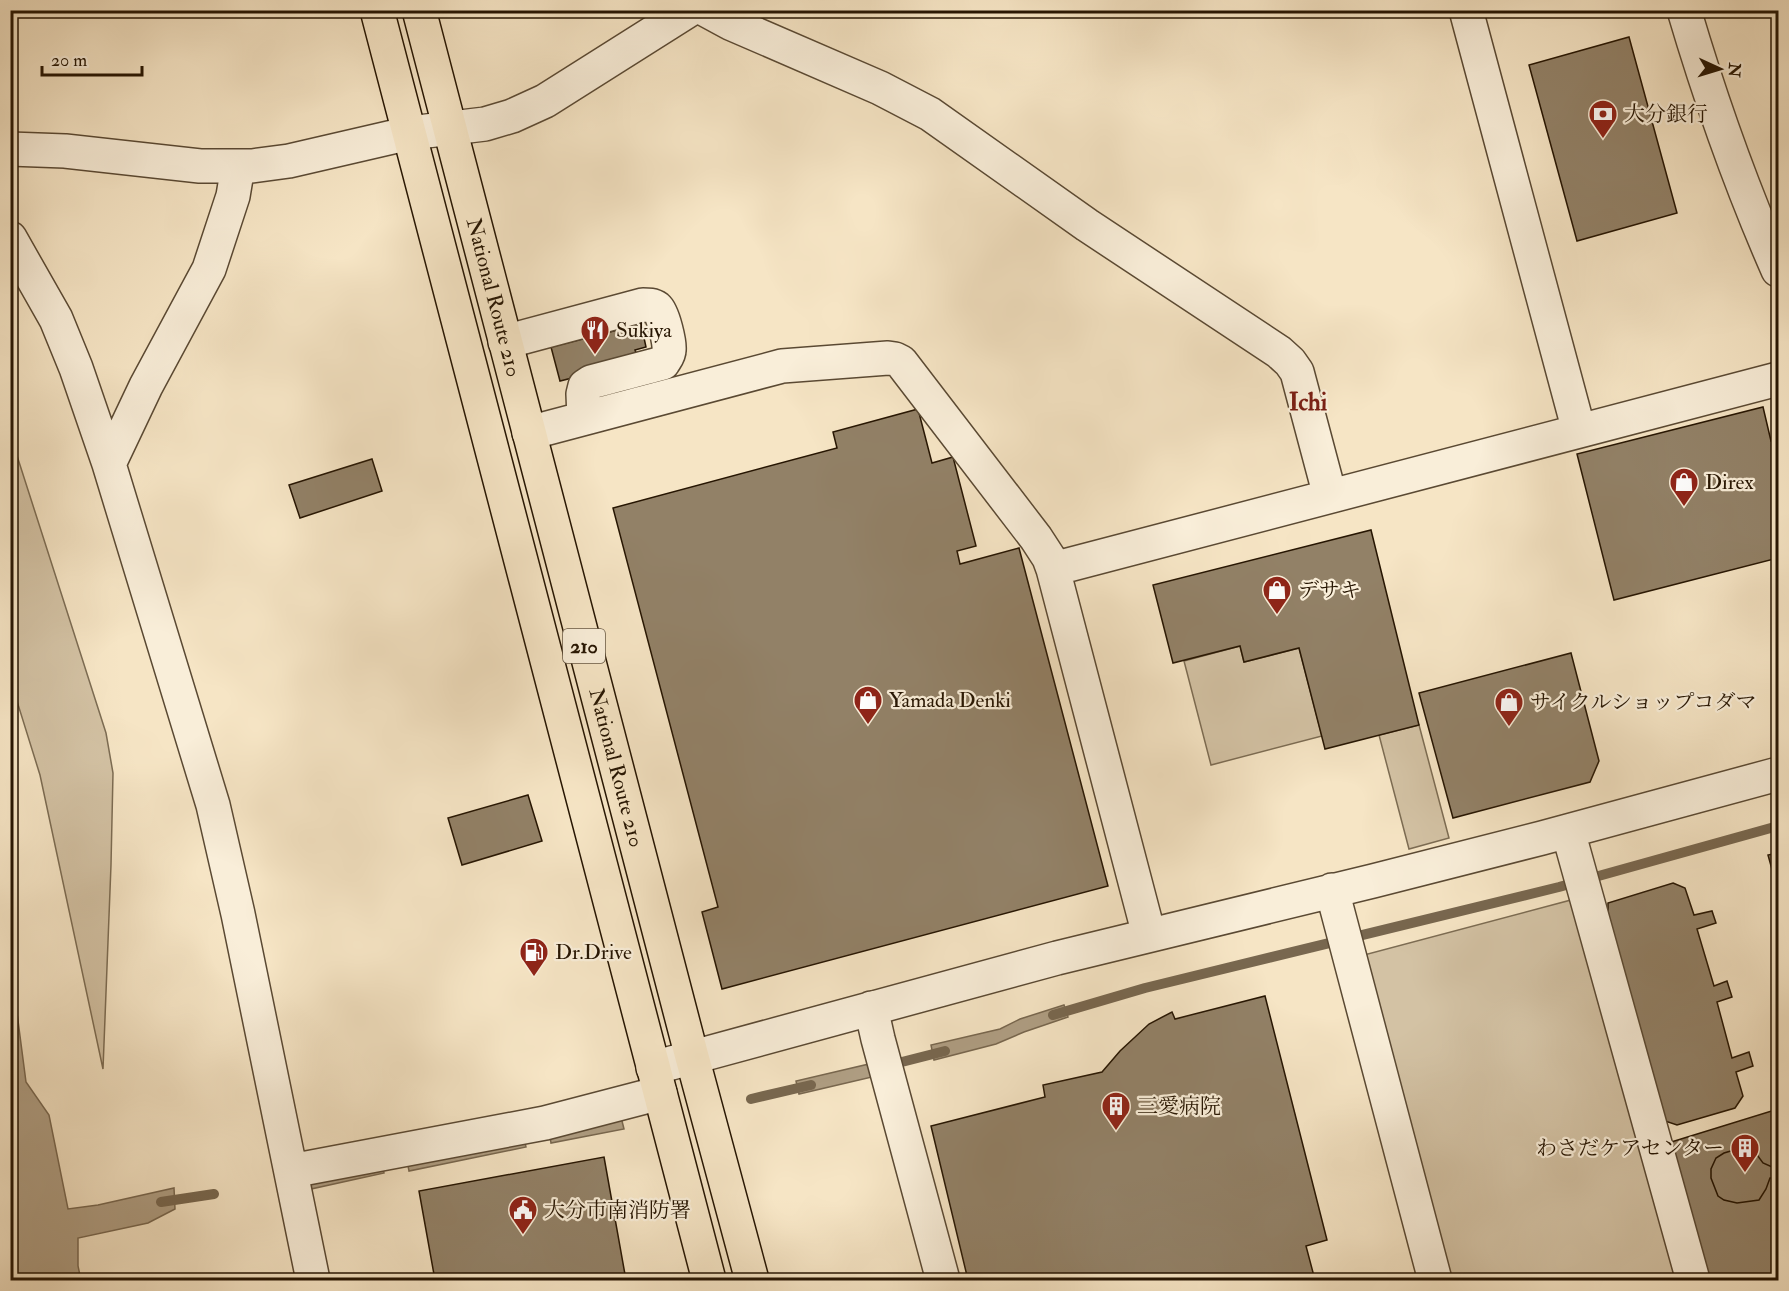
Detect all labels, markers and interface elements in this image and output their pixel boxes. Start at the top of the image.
scale bar [42,39,142,77]
north arrow [1690,39,1750,99]
text: 20 m [51,49,87,72]
text: N [1723,61,1745,78]
bank icon: 大分銀行 [1587,98,1619,140]
place label: 大分銀行 [1624,101,1708,128]
street label: National Route 210 [460,215,528,380]
restaurant icon: Sukiya [579,314,611,356]
place label: Sukiya [616,317,672,344]
district label: Ichi [1289,387,1328,418]
shop icon: Direx [1668,466,1700,508]
place label: Direx [1705,469,1754,496]
shop icon: デサキ [1261,574,1293,616]
place label: デサキ [1298,577,1361,604]
road number: 210 [563,629,605,663]
shop icon: Yamada Denki [852,684,884,726]
street label: National Route 210 [583,685,650,850]
shop icon: サイクルショップコダマ [1493,686,1525,728]
place label: Yamada Denki [889,687,1011,714]
place label: サイクルショップコダマ [1530,689,1756,716]
fuel station icon: Dr.Drive [518,936,550,978]
place label: Dr.Drive [555,939,632,966]
building icon: 三愛病院 [1100,1090,1132,1132]
place label: 三愛病院 [1137,1093,1221,1120]
building icon: わさだケアセンター [1729,1132,1761,1174]
place label: わさだケアセンター [1536,1135,1724,1162]
public building icon: 大分市南消防署 [507,1194,539,1236]
place label: 大分市南消防署 [544,1197,691,1224]

